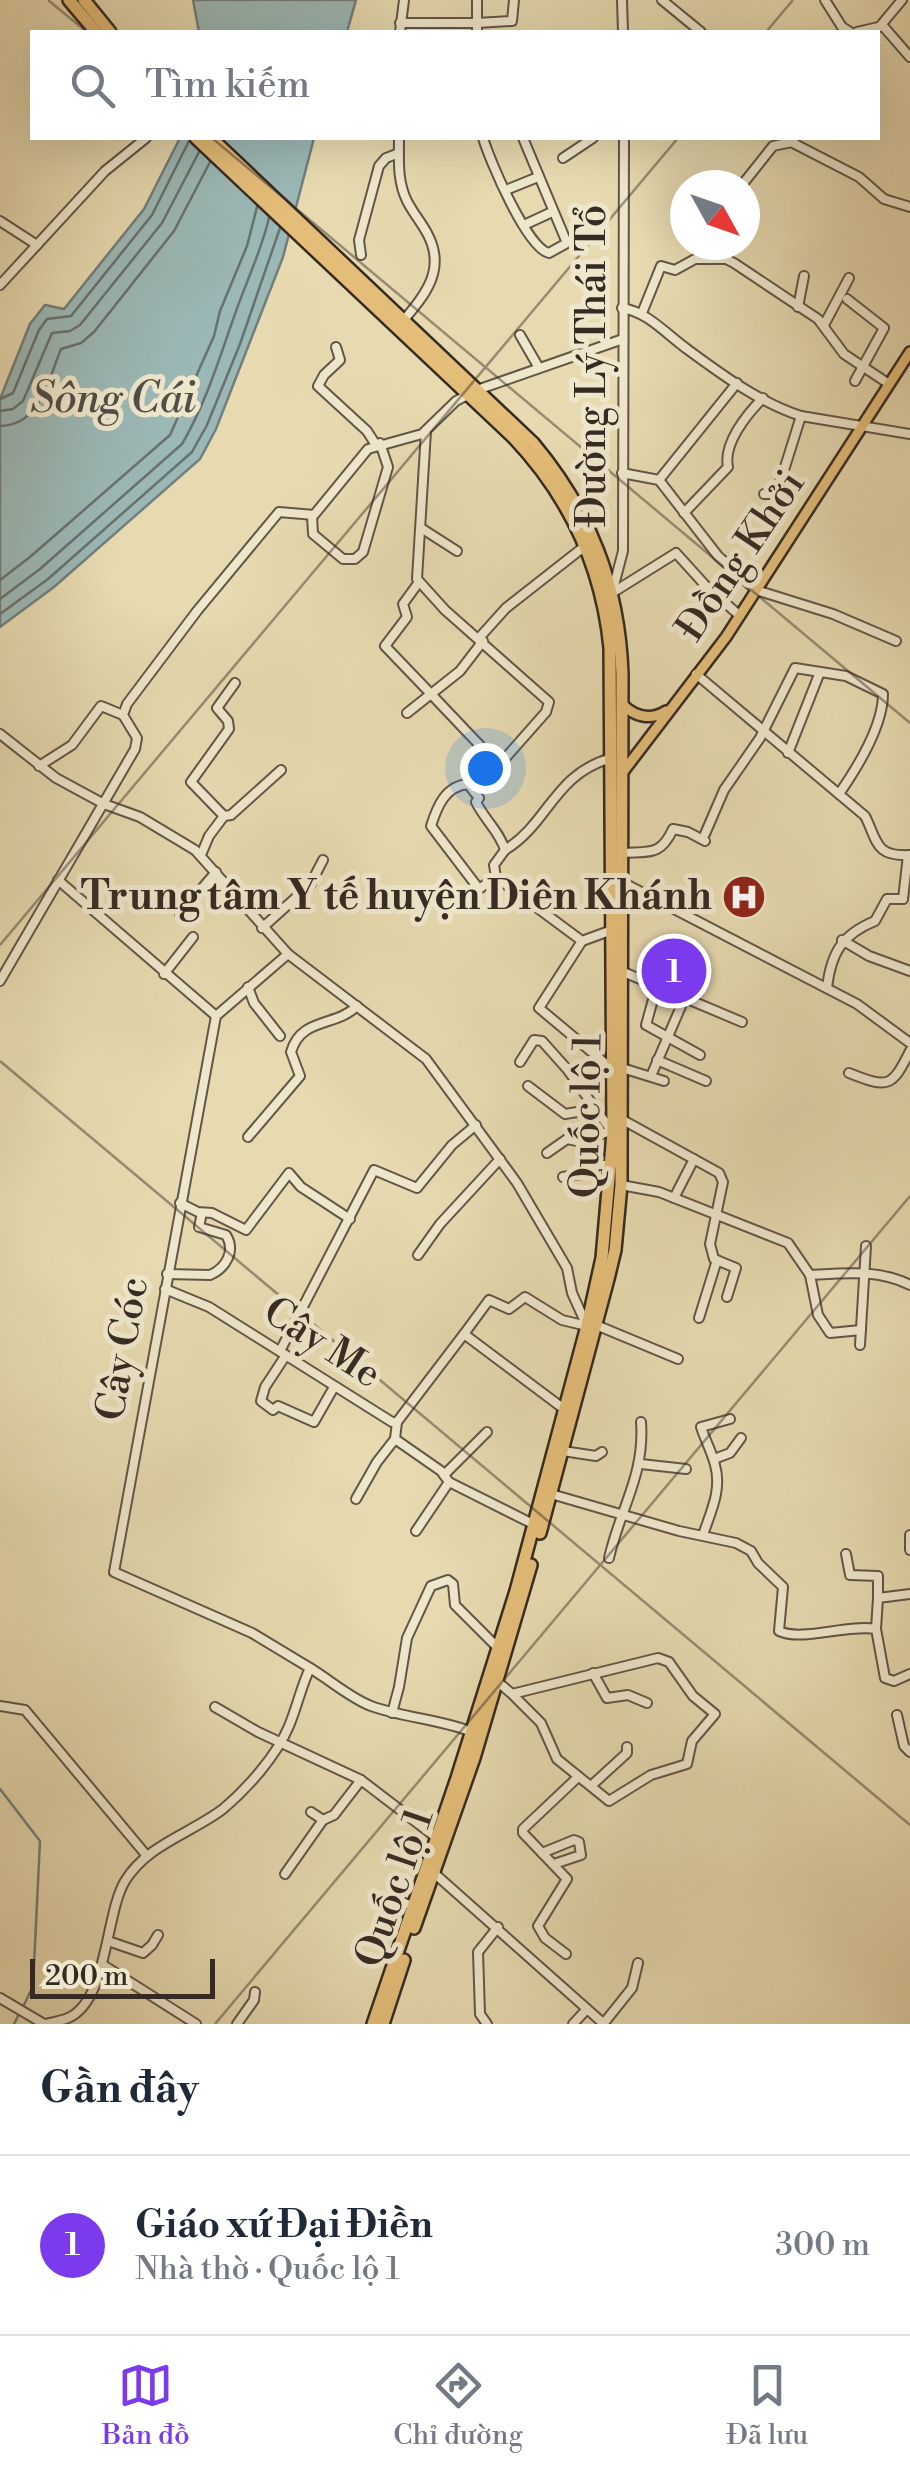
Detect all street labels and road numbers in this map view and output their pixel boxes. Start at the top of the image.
street label: Đường Lý Thái Tổ [568,205,619,527]
street label: Đồng Khởi [666,461,817,651]
street label: Quốc lộ 1 [561,1033,613,1199]
street label: Cây Cóc [86,1273,161,1425]
street label: Cây Me [253,1286,390,1400]
street label: Quốc lộ 1 [345,1802,445,1974]

